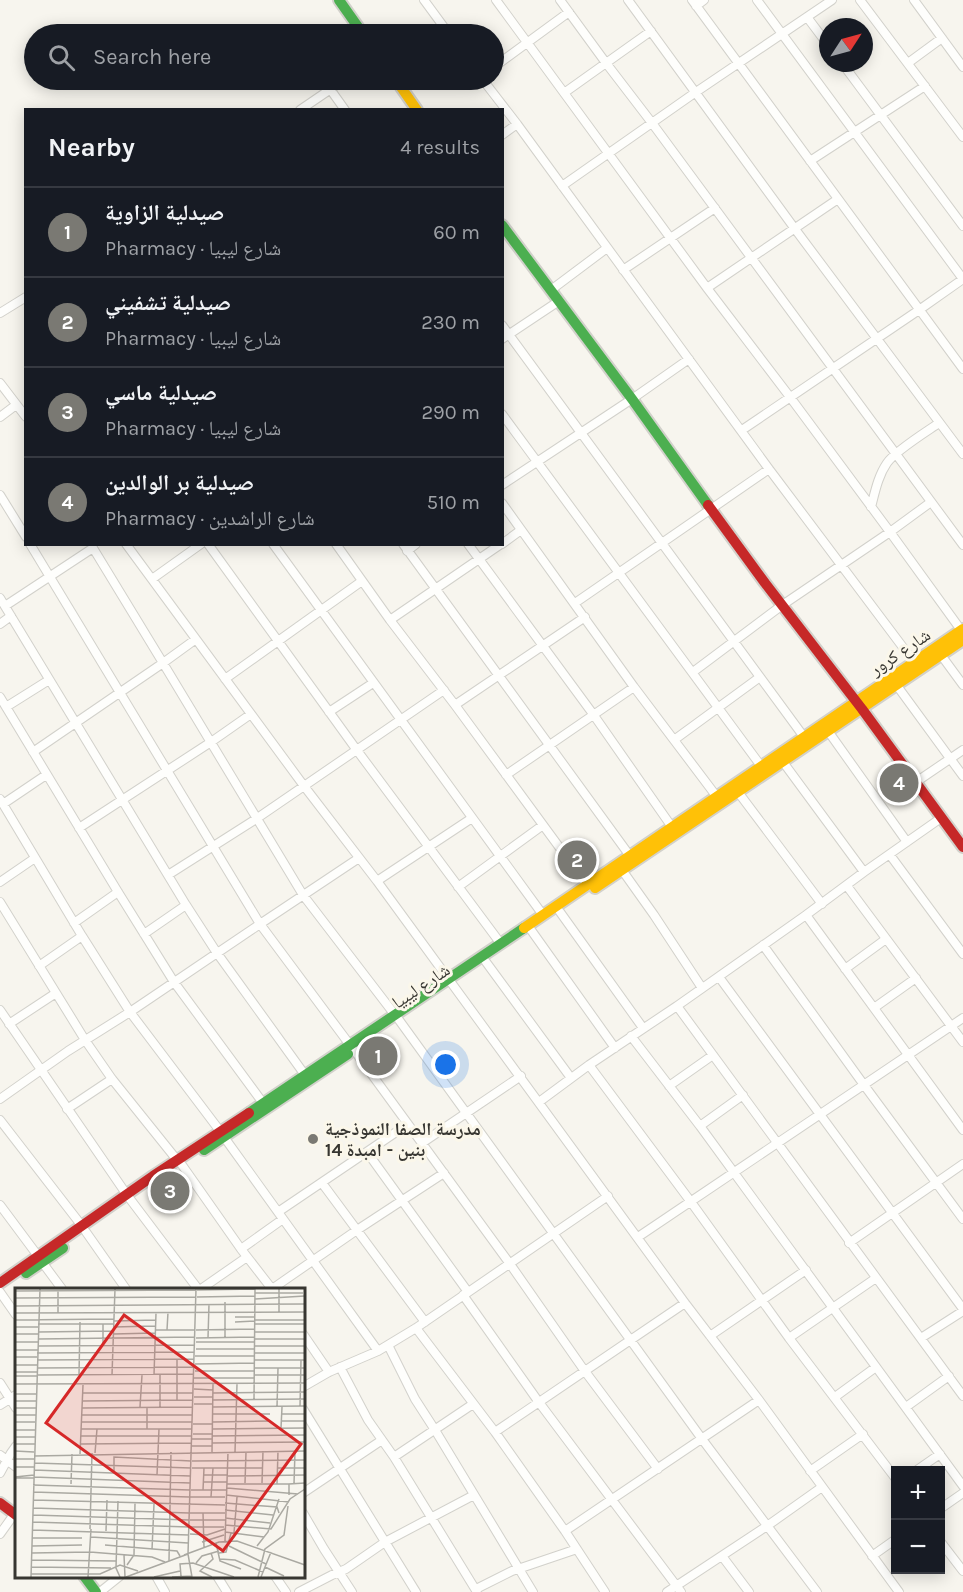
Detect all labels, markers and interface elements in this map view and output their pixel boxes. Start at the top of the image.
north arrow [819,18,873,72]
search box [24,24,504,90]
icon: search [45,41,78,74]
text: Search here [93,44,211,70]
text: Nearby [48,132,135,163]
text: 4 results [400,136,480,159]
text: صيدلية الزاوية [105,200,224,226]
text: 1 [64,221,71,244]
text: 60 m [433,221,480,244]
text: Pharmacy · شارع ليبيا [105,237,281,260]
text: صيدلية تشفيني [105,290,231,316]
text: 2 [61,311,74,334]
text: 230 m [421,311,480,334]
text: Pharmacy · شارع ليبيا [105,327,281,350]
text: صيدلية ماسي [105,380,217,406]
text: 3 [61,401,74,424]
text: 290 m [421,401,480,424]
text: Pharmacy · شارع ليبيا [105,417,281,440]
text: صيدلية بر الوالدين [105,470,254,496]
text: 4 [62,491,73,514]
text: 510 m [427,491,480,514]
text: Pharmacy · شارع الراشدين [105,507,315,530]
street label: شارع كرور [865,624,935,681]
pin: 4 [880,760,918,806]
pin: 2 [558,838,596,882]
street label: شارع ليبيا [388,959,454,1013]
pin: 1 [358,1034,398,1078]
your location [431,1050,460,1079]
place label: مدرسة الصفا النموذجية بنين - امبدة 14 [325,1118,481,1161]
marker: مدرسة الصفا النموذجية بنين - امبدة 14 [306,1132,320,1146]
pin: 3 [150,1168,190,1214]
inset map [15,1288,304,1577]
map controls [891,1466,945,1574]
button: + [891,1466,945,1520]
button: − [891,1520,945,1574]

